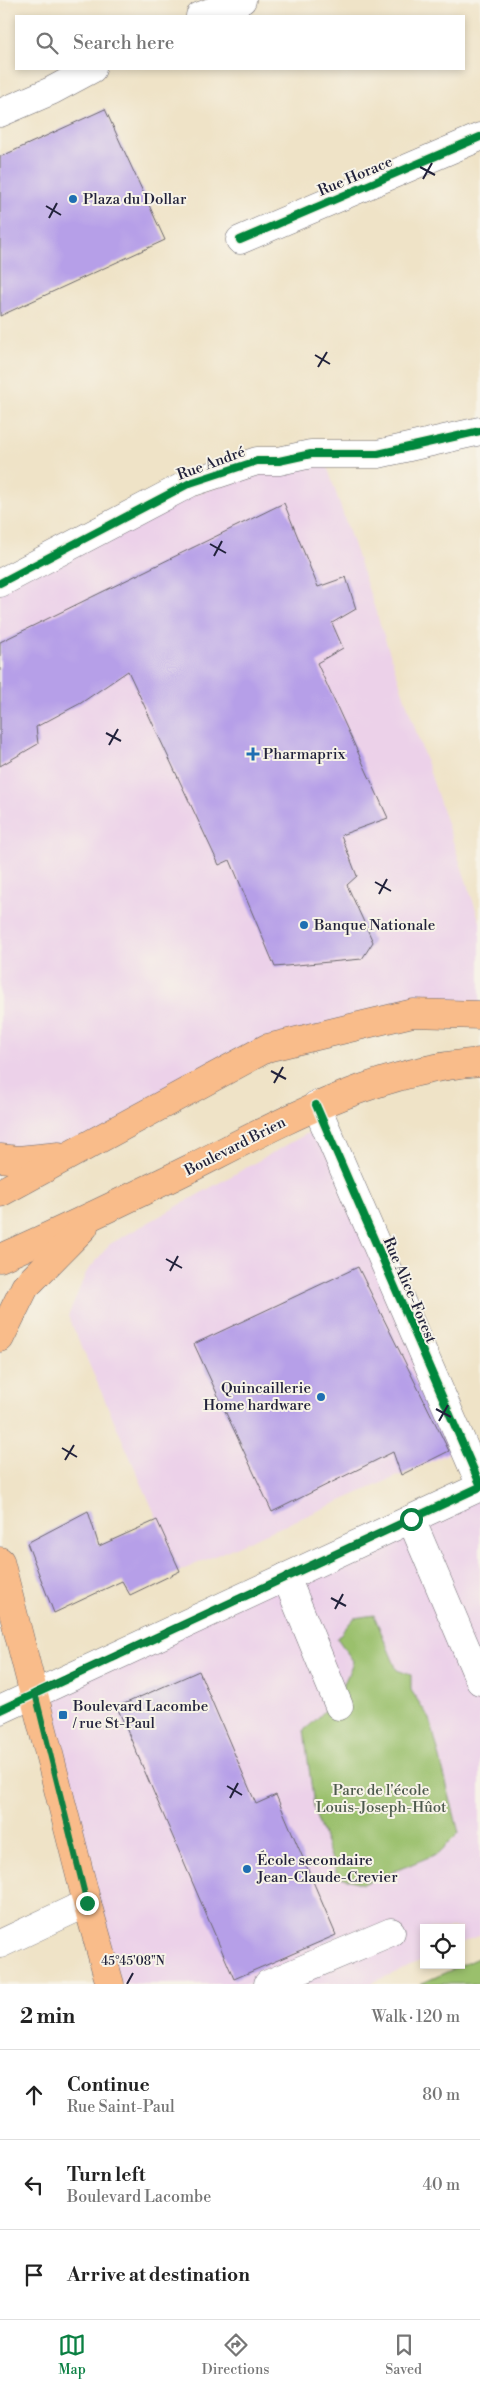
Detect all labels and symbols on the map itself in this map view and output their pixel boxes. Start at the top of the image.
street label: Rue Horace [315,152,395,201]
place label: Plaza du Dollar [83,190,187,209]
marker: Plaza du Dollar [67,193,79,205]
street label: Rue André [174,442,248,485]
place label: Pharmaprix [263,745,346,764]
marker: Pharmaprix [247,748,259,760]
place label: Banque Nationale [313,916,435,935]
marker: Banque Nationale [298,919,310,931]
street label: Boulevard Brien [180,1113,289,1181]
street label: Rue Alice-Forest [379,1234,441,1347]
place label: Quincaillerie Home hardware [203,1379,311,1415]
marker: Quincaillerie Home hardware [315,1391,327,1403]
route start [400,1508,423,1531]
place label: Boulevard Lacombe / rue St-Paul [72,1697,208,1733]
marker: Boulevard Lacombe / rue St-Paul [57,1709,69,1721]
park label: Parc de l'école Louis-Joseph-Hûot [316,1781,447,1817]
place label: École secondaire Jean-Claude-Crevier [256,1850,398,1887]
marker: École secondaire Jean-Claude-Crevier [241,1863,253,1875]
route end [76,1892,99,1915]
text: 45°45'08"N [101,1954,165,1969]

